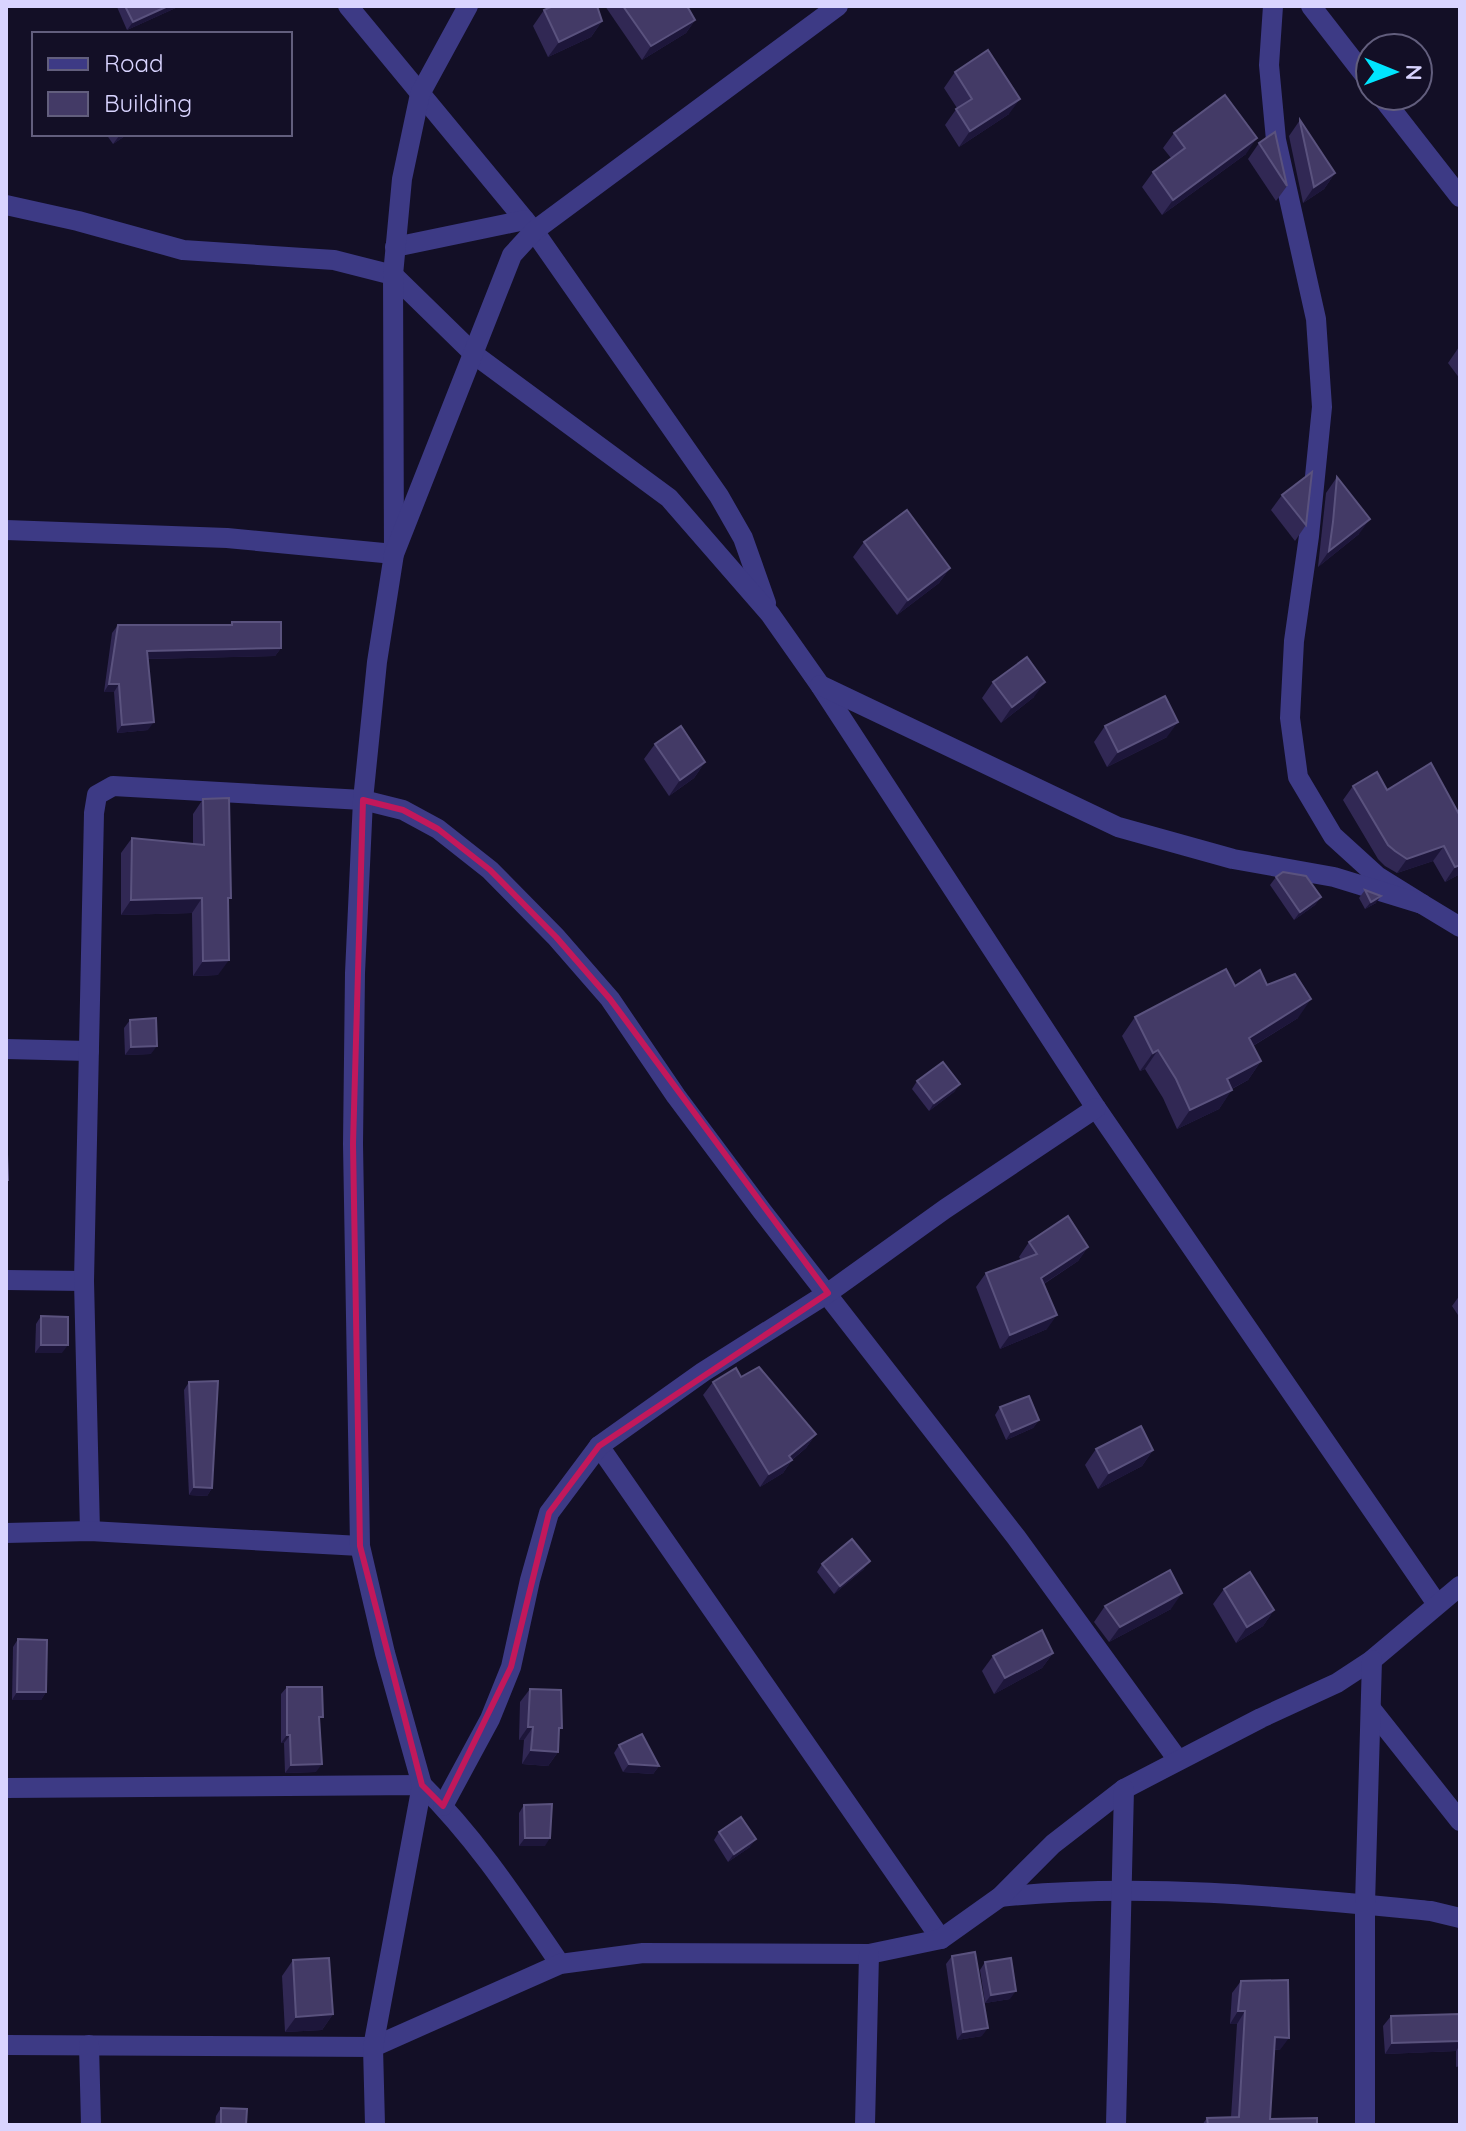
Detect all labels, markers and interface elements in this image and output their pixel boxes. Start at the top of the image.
legend [32,32,292,136]
north arrow [1354,32,1434,112]
text: Road [104,48,164,78]
text: N [1400,64,1428,81]
text: Building [104,88,192,118]

